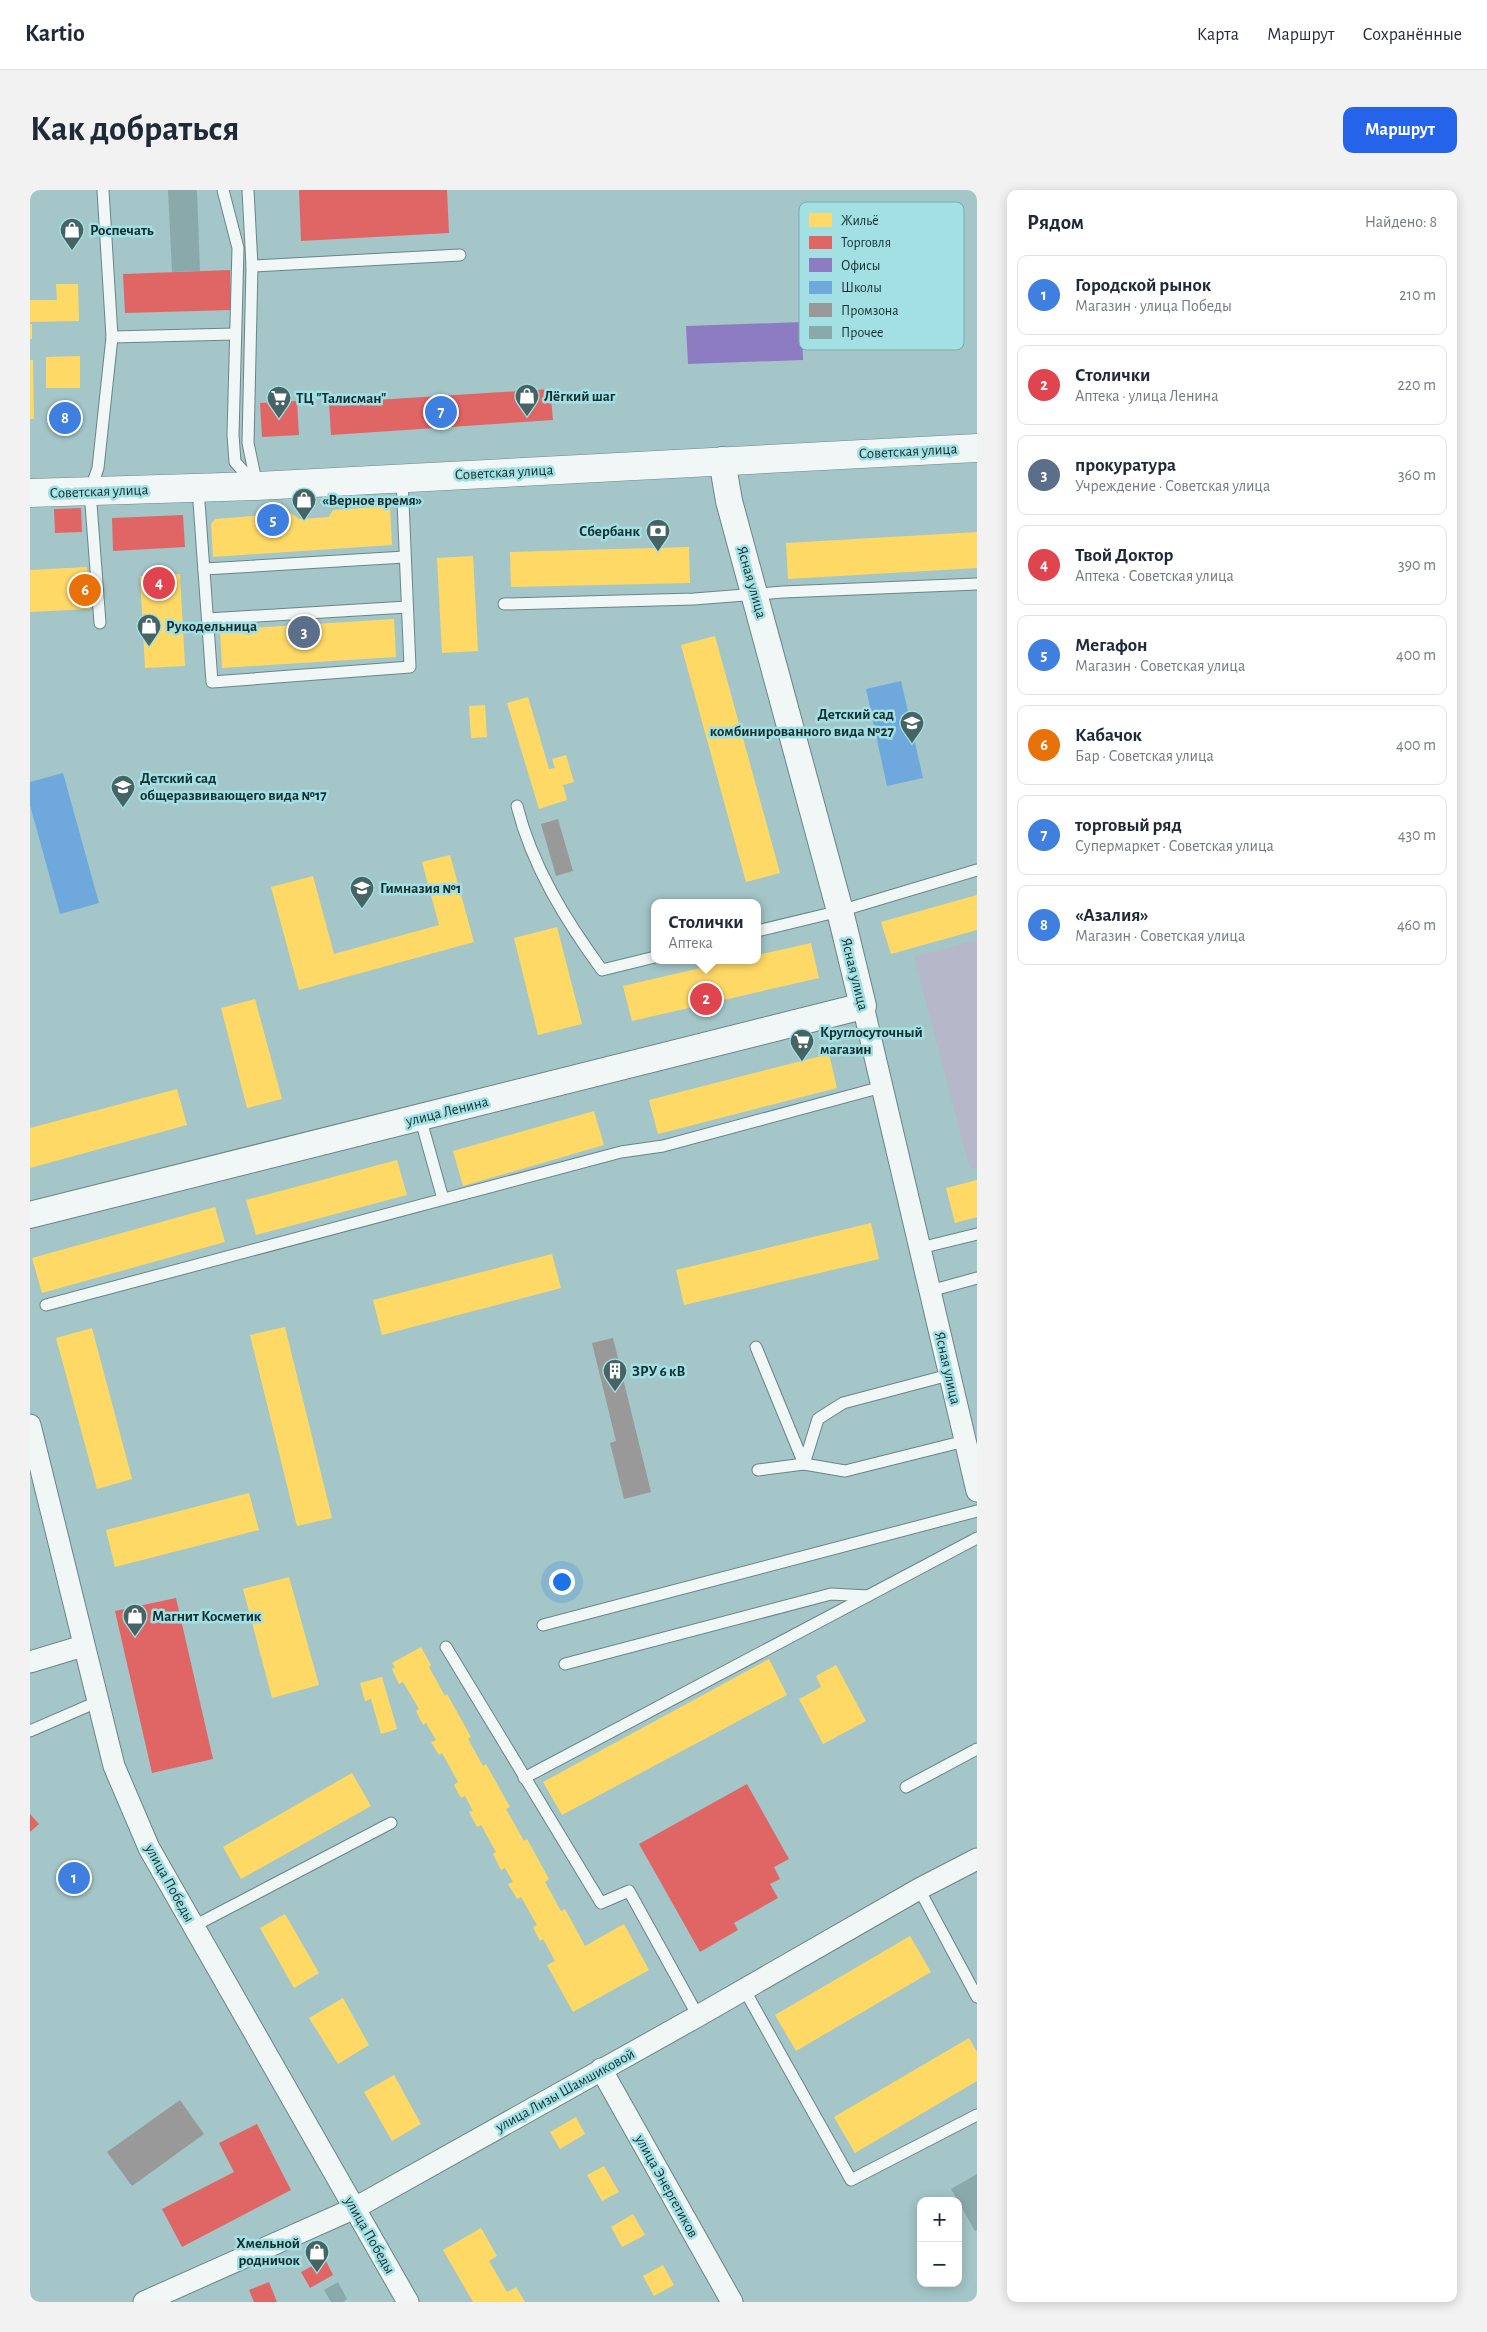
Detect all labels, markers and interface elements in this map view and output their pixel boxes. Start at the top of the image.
text: Kartio [25,22,85,46]
text: Карта [1197,26,1239,44]
text: Маршрут [1267,26,1335,44]
text: Сохранённые [1363,26,1462,44]
button: Маршрут [1343,107,1457,153]
text: Как добраться [30,112,239,147]
legend [799,202,964,350]
text: Рядом [1027,212,1084,233]
text: Жильё [841,214,879,228]
text: Найдено: 8 [1365,214,1437,230]
shop icon: Роспечать [59,217,85,251]
place label: Роспечать [90,223,154,238]
text: Торговля [841,236,891,250]
text: Офисы [841,259,880,273]
text: Городской рынок [1075,276,1211,295]
text: Школы [841,281,882,295]
text: 1 [1041,287,1047,303]
text: 210 m [1399,287,1436,303]
text: Магазин · улица Победы [1075,298,1232,314]
text: Промзона [841,304,899,318]
text: Прочее [841,326,884,340]
text: Столички [1075,366,1151,385]
text: 2 [1040,377,1048,393]
text: 220 m [1398,377,1436,393]
shop icon: Лёгкий шаг [514,383,540,417]
supermarket icon: ТЦ "Талисман" [266,385,292,419]
text: Аптека · улица Ленина [1075,388,1219,404]
place label: Лёгкий шаг [544,389,616,404]
place label: ТЦ "Талисман" [296,391,386,406]
pin: 7 [425,393,457,431]
pin: 8 [49,399,81,437]
street label: Советская улица [858,441,958,462]
text: прокуратура [1075,456,1176,475]
street label: Советская улица [454,462,554,483]
text: 3 [1041,467,1047,483]
text: 360 m [1398,467,1436,483]
text: Учреждение · Советская улица [1075,478,1270,494]
street label: Советская улица [49,482,149,501]
shop icon: «Верное время» [291,487,317,521]
place label: «Верное время» [322,493,422,508]
pin: 5 [257,501,289,539]
bank icon: Сбербанк [645,518,671,552]
place label: Сбербанк [579,524,641,539]
street label: Ясная улица [734,544,769,620]
text: Твой Доктор [1075,546,1173,565]
text: 4 [1040,557,1048,573]
text: 390 m [1398,557,1436,573]
pin: 4 [143,564,175,602]
text: Аптека · Советская улица [1075,568,1234,584]
pin: 6 [69,571,101,609]
shop icon: Рукодельница [136,613,162,647]
pin: 3 [288,613,320,651]
place label: Рукодельница [166,619,257,634]
text: Мегафон [1075,636,1147,655]
text: 5 [1041,647,1047,663]
text: 400 m [1396,647,1436,663]
text: Магазин · Советская улица [1075,658,1245,674]
place label: Детский сад комбинированного вида №27 [710,707,895,739]
school or university icon: Детский сад комбинированного вида №27 [899,710,925,744]
text: Кабачок [1075,726,1142,745]
text: 6 [1040,737,1048,753]
text: 400 m [1396,737,1436,753]
text: Бар · Советская улица [1075,748,1214,764]
place label: Детский сад общеразвивающего вида №17 [140,771,327,803]
school or university icon: Детский сад общеразвивающего вида №17 [110,774,136,808]
text: торговый ряд [1075,816,1182,835]
text: 7 [1041,827,1047,843]
text: 430 m [1398,827,1436,843]
text: Супермаркет · Советская улица [1075,838,1274,854]
school or university icon: Гимназия №1 [349,875,375,909]
place label: Гимназия №1 [380,881,461,896]
popup [651,899,761,964]
text: «Азалия» [1075,906,1149,925]
text: Столички [668,913,744,932]
text: 8 [1040,917,1048,933]
text: 460 m [1397,917,1436,933]
text: Магазин · Советская улица [1075,928,1245,944]
text: Аптека [668,935,713,951]
street label: Ясная улица [838,936,871,1012]
pin: 2 [690,980,722,1018]
place label: Круглосуточный магазин [820,1025,923,1057]
supermarket icon: Круглосуточный магазин [789,1028,815,1062]
street label: улица Ленина [403,1094,490,1129]
street label: Ясная улица [932,1330,963,1406]
building icon: ЗРУ 6 кВ [602,1358,628,1392]
place label: ЗРУ 6 кВ [632,1364,685,1379]
your location [549,1569,575,1595]
shop icon: Магнит Косметик [122,1603,148,1637]
place label: Магнит Косметик [152,1609,262,1624]
street label: улица Победы [142,1841,197,1925]
pin: 1 [58,1859,90,1897]
street label: улица Лизы Шамшиковой [493,2046,637,2135]
street label: улица Энергетиков [632,2131,701,2240]
street label: улица Победы [341,2193,398,2276]
map controls [917,2197,962,2287]
button: + [917,2197,962,2242]
place label: Хмельной родничок [236,2236,301,2268]
shop icon: Хмельной родничок [304,2239,330,2273]
button: − [917,2242,962,2287]

